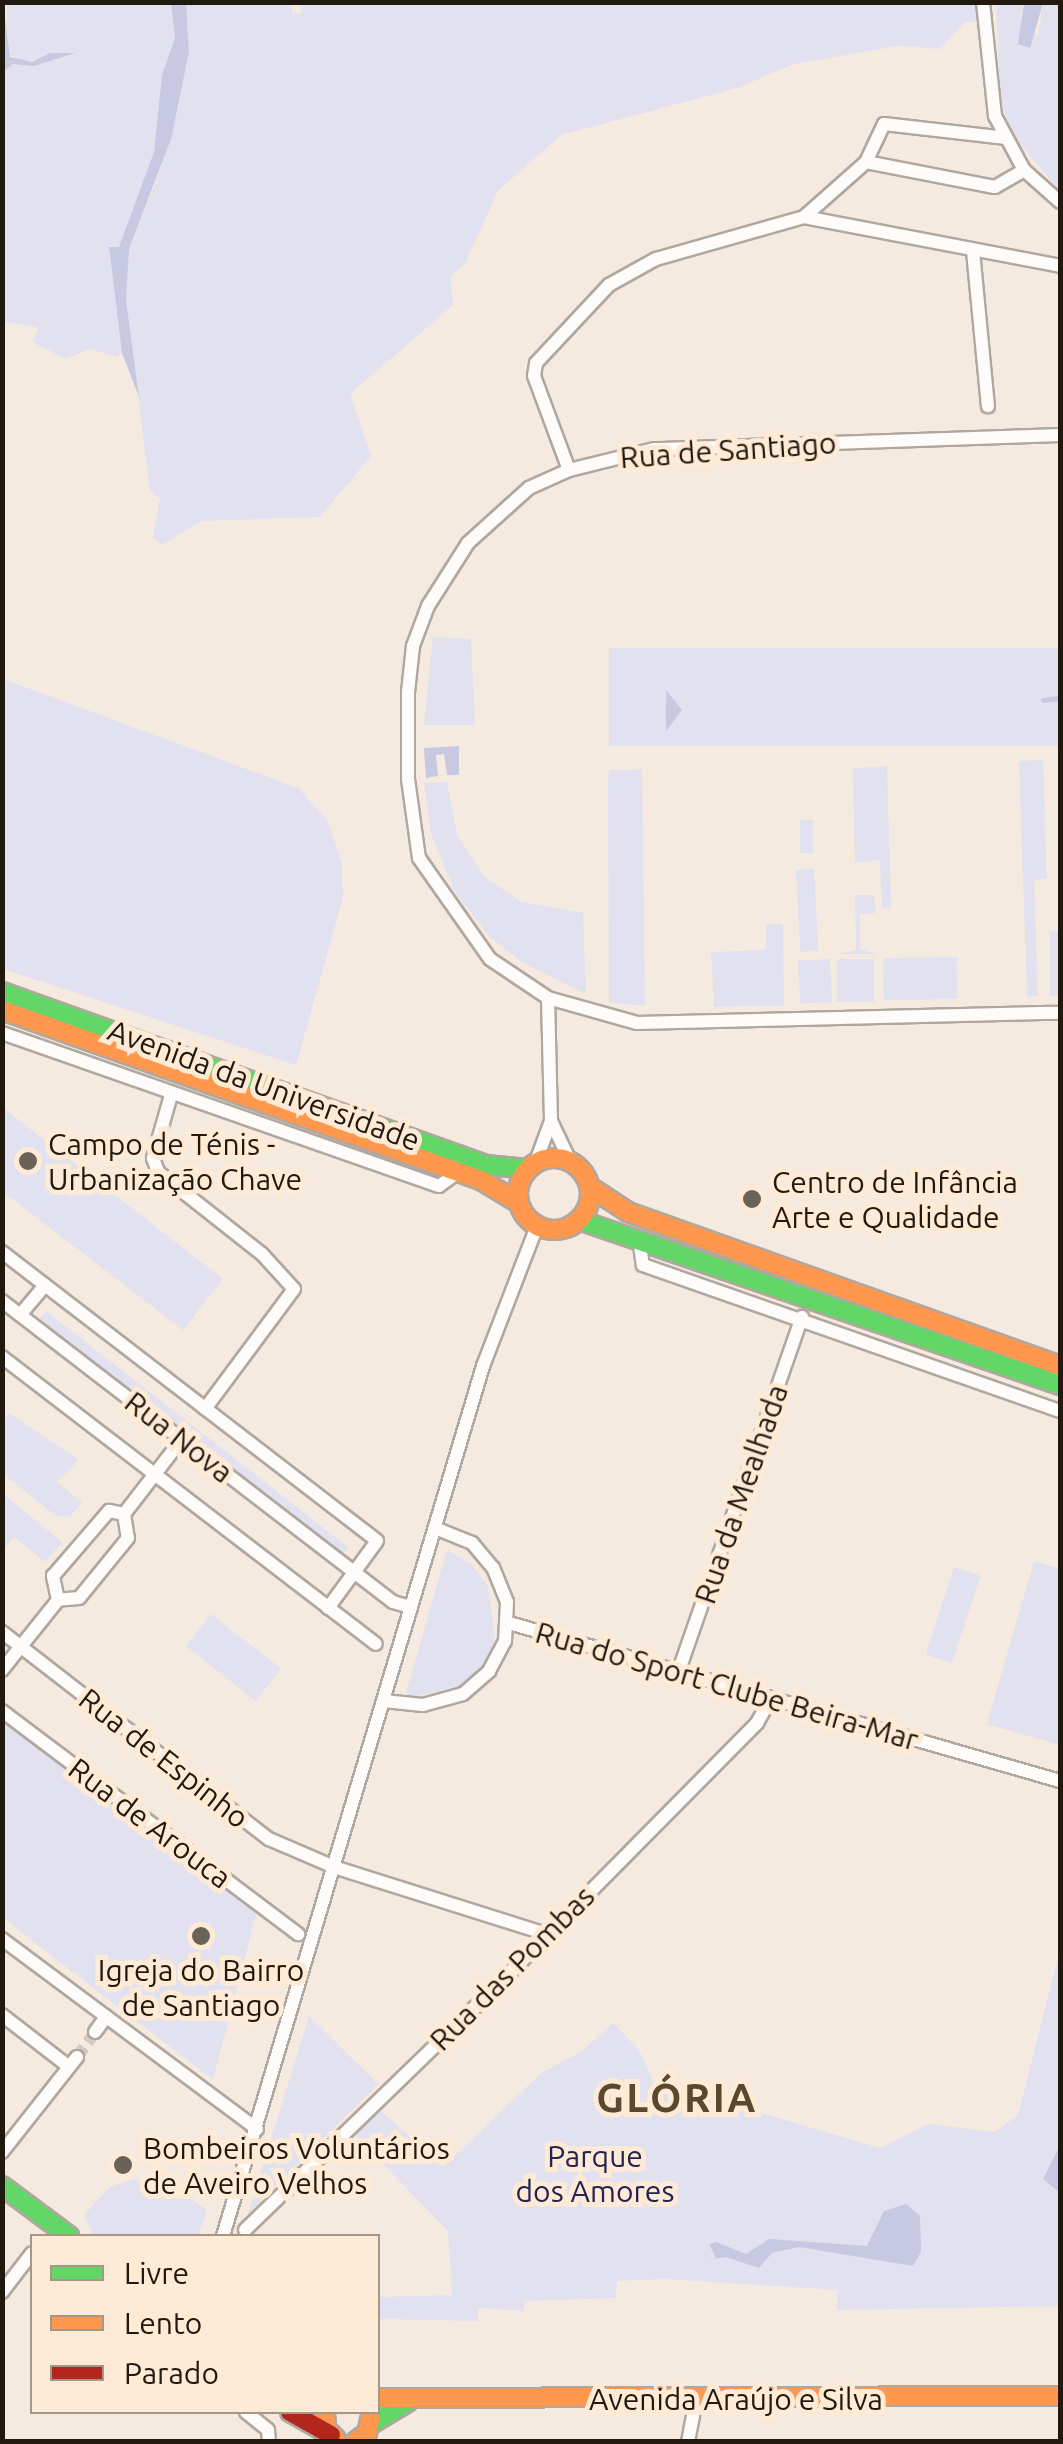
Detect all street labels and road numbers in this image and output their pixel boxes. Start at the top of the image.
street label: Rua de Santiago [619,424,837,476]
street label: Avenida da Universidade [103,1012,425,1158]
street label: Rua da Mealhada [687,1380,795,1608]
street label: Rua Nova [118,1384,240,1490]
street label: Rua do Sport Clube Beira-Mar [531,1614,923,1758]
street label: Rua de Espinho [72,1681,256,1835]
street label: Rua de Arouca [62,1750,238,1896]
street label: Rua das Pombas [422,1878,602,2058]
street label: Avenida Araújo e Silva [589,2381,883,2417]

